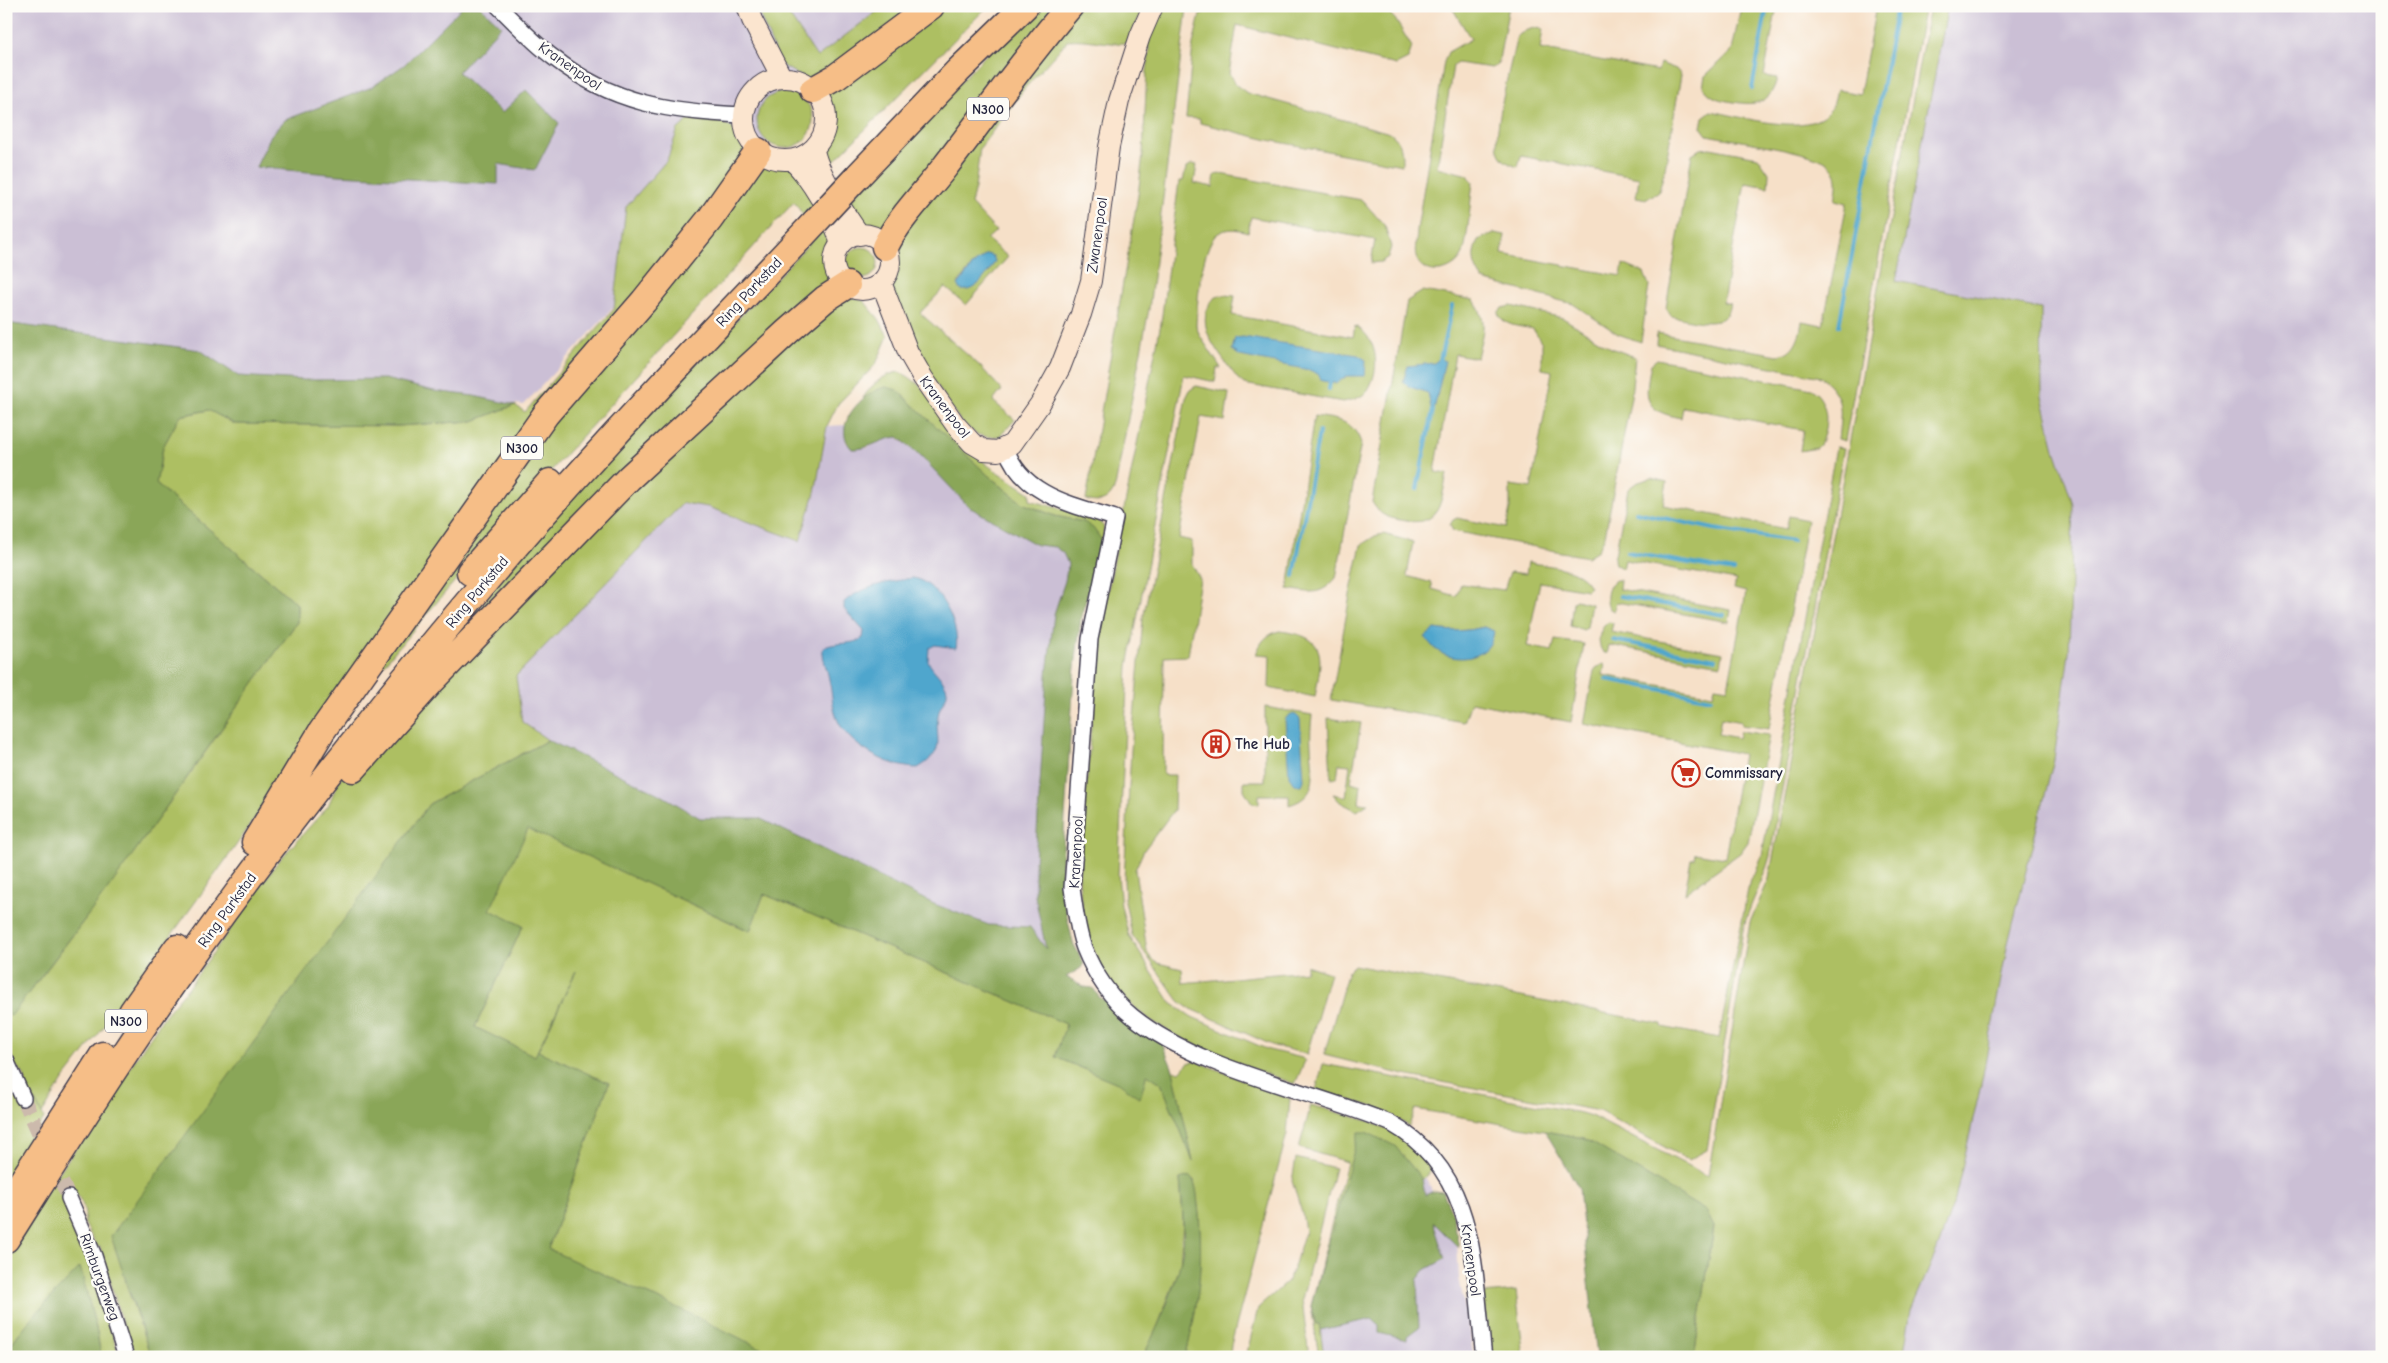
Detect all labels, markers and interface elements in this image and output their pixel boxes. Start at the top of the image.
street label: Kranenpool [535,38,605,94]
road number: N300 [967,98,1009,120]
street label: Zwanenpool [1083,196,1111,274]
street label: Ring Parkstad [712,254,786,330]
street label: Kranenpool [916,372,974,442]
road number: N300 [501,436,543,459]
street label: Ring Parkstad [442,552,512,632]
building icon: The Hub [1201,729,1231,759]
place label: The Hub [1235,735,1290,753]
supermarket icon: Commissary [1671,758,1701,788]
place label: Commissary [1705,764,1783,782]
street label: Kranenpool [1065,815,1087,889]
street label: Ring Parkstad [194,869,260,951]
road number: N300 [105,1009,147,1032]
street label: Kranenpool [1457,1223,1485,1297]
street label: Rimburgerweg [76,1231,124,1323]

